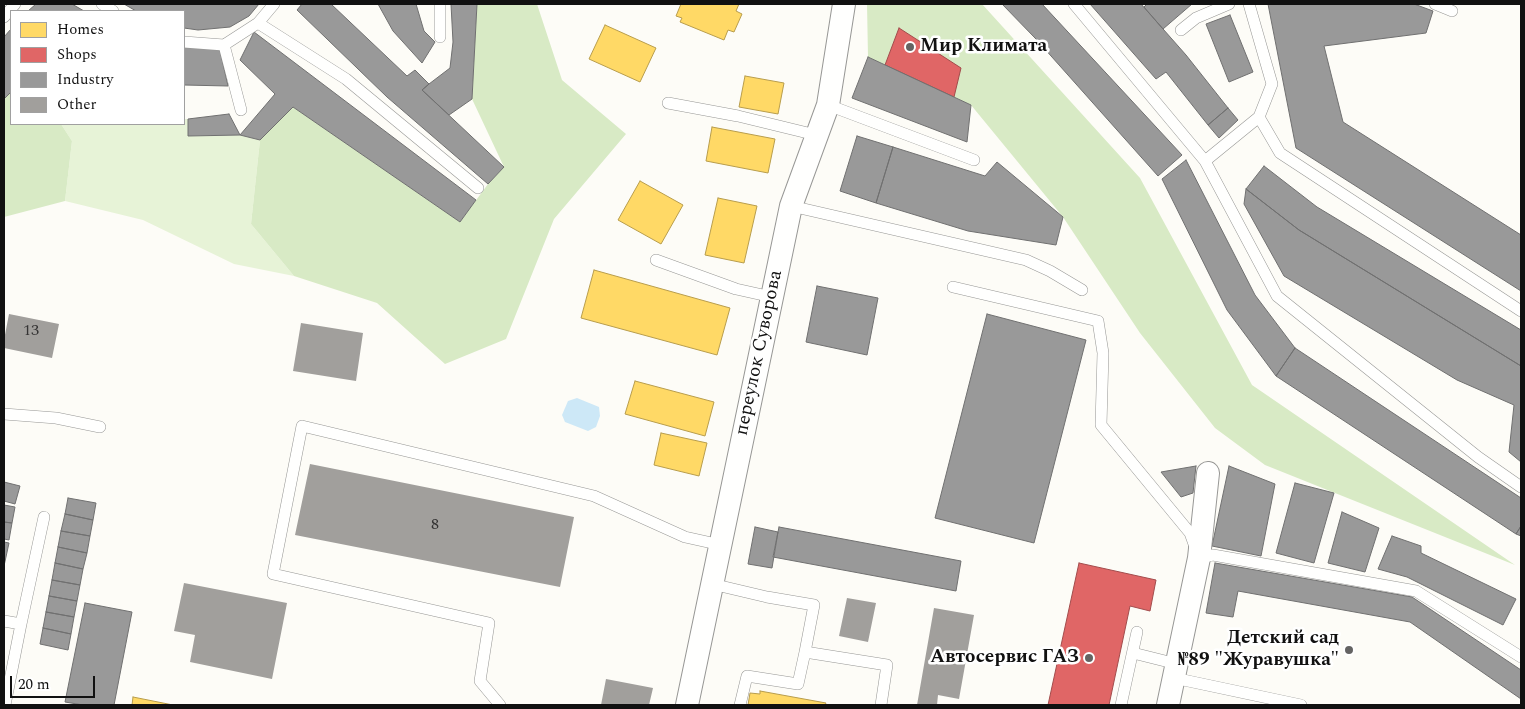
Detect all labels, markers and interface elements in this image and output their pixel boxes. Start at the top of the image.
legend [10,10,185,125]
text: Homes [57,18,104,41]
place label: Мир Климата [920,36,1047,58]
marker: Мир Климата [904,41,916,53]
text: Shops [57,43,97,66]
text: Industry [57,68,113,91]
text: Other [57,93,96,116]
street label: переулок Суворова [731,268,789,438]
house number: 13 [23,322,39,342]
house number: 8 [431,516,439,536]
place label: Детский сад №89 "Журавушка" [1178,628,1339,672]
marker: Детский сад №89 "Журавушка" [1343,644,1355,656]
place label: Автосервис ГАЗ [930,647,1079,669]
marker: Автосервис ГАЗ [1083,652,1095,664]
scale bar [12,666,98,698]
text: 20 m [18,673,50,696]

